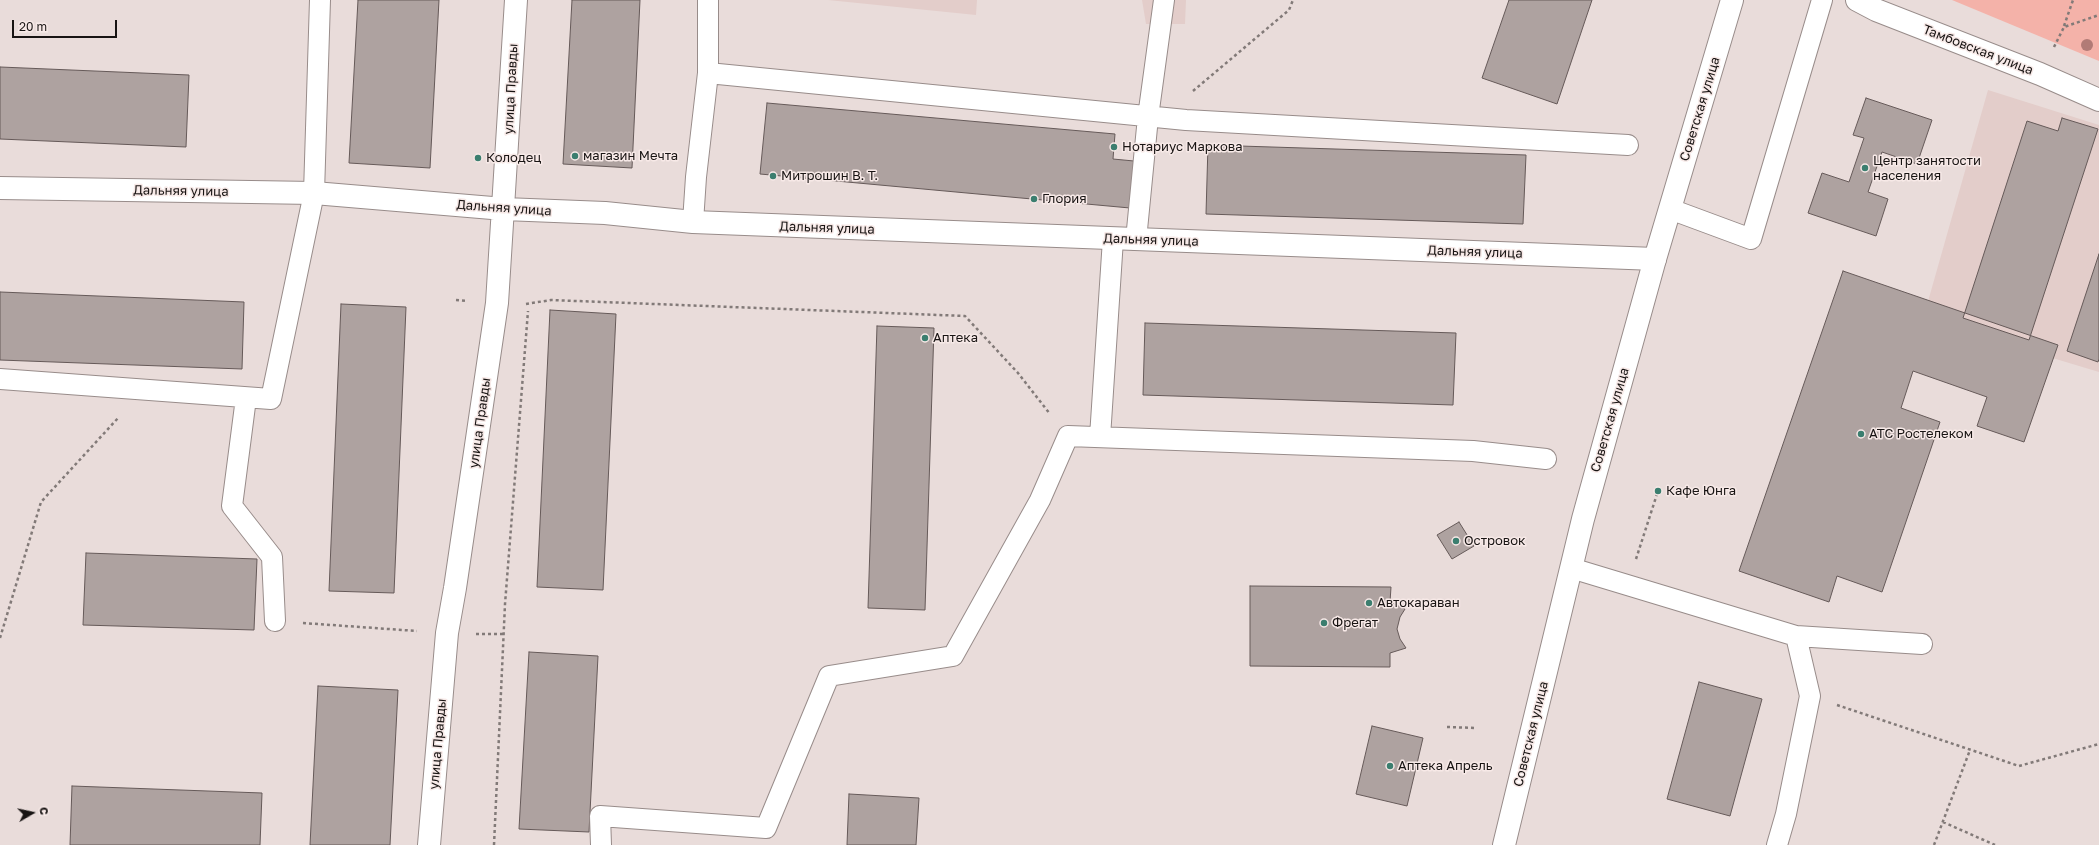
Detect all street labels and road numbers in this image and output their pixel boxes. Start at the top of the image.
street label: Тамбовская улица [1921,22,2035,78]
street label: улица Правды [501,43,521,135]
street label: Советская улица [1677,55,1723,163]
street label: Дальняя улица [133,182,229,200]
street label: Дальняя улица [456,197,552,219]
street label: Дальняя улица [779,219,875,237]
street label: Дальняя улица [1103,231,1199,249]
street label: Дальняя улица [1427,243,1523,261]
street label: Советская улица [1588,366,1632,474]
street label: улица Правды [466,377,494,469]
street label: Советская улица [1510,680,1552,788]
street label: улица Правды [426,698,450,790]

